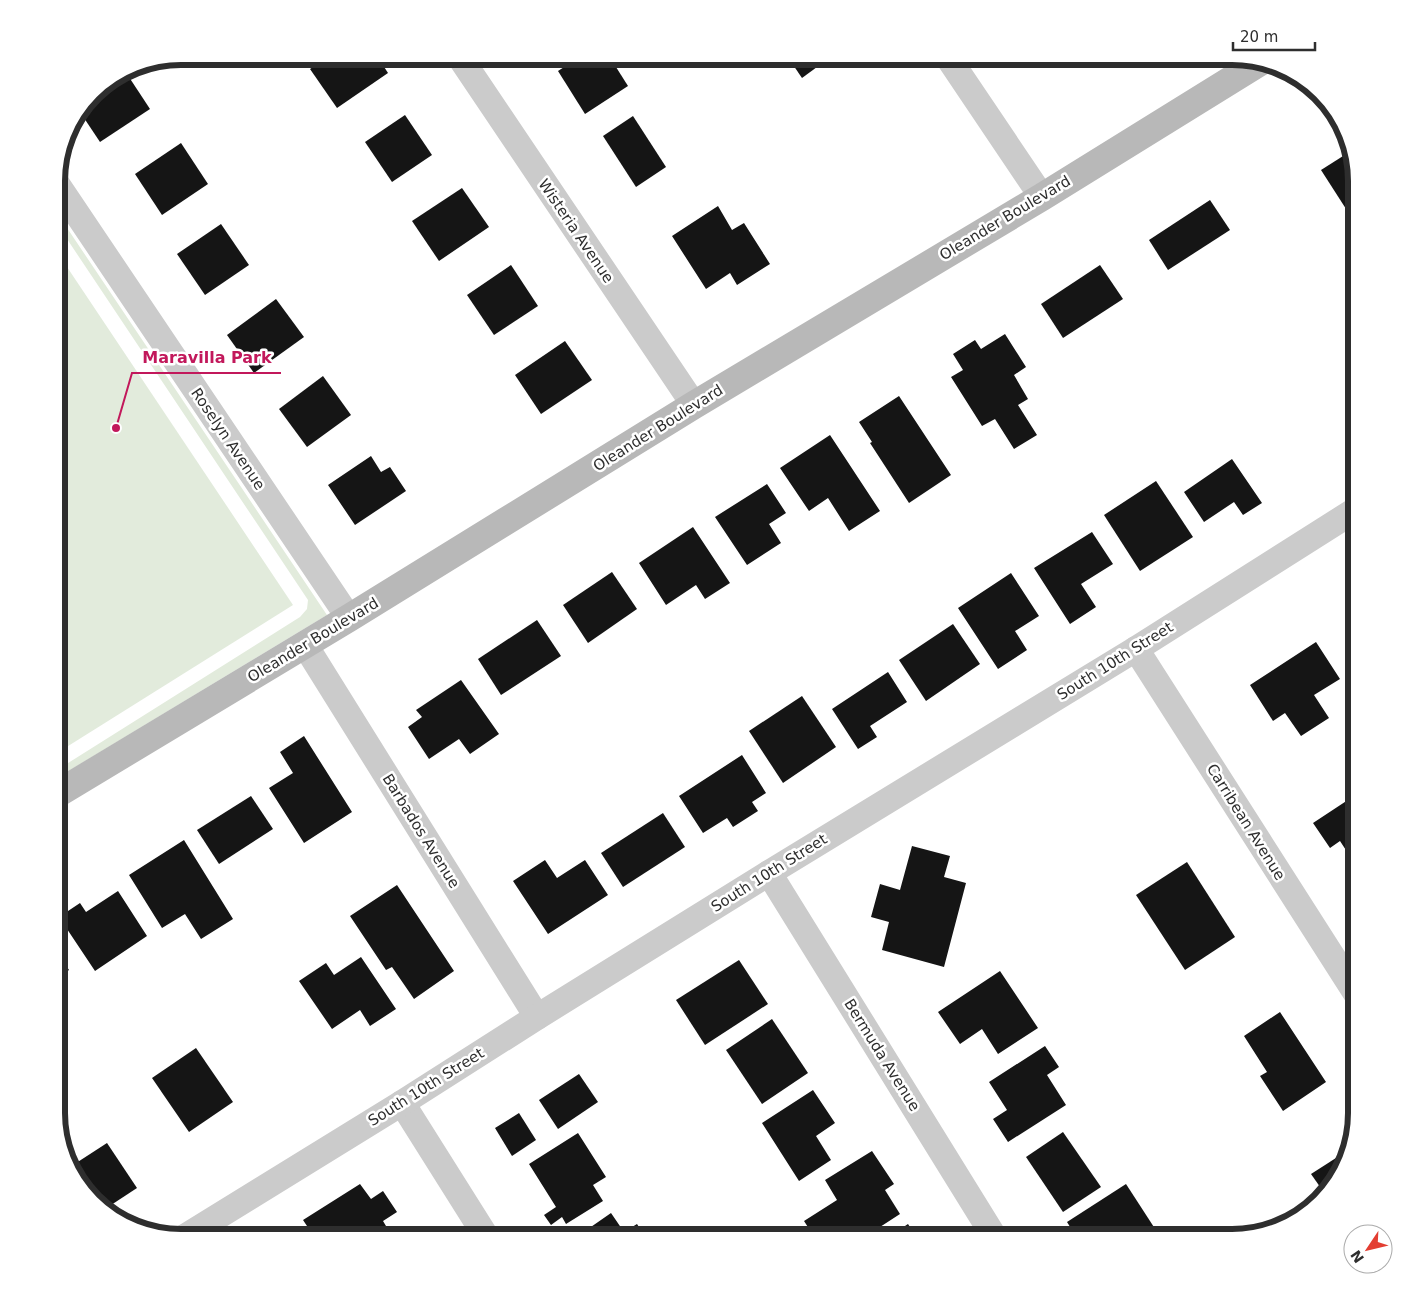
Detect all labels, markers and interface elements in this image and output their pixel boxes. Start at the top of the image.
scale bar [1233,20,1316,52]
text: 20 m [1240,28,1278,46]
street label: Oleander Boulevard [936,172,1074,264]
street label: Wisteria Avenue [535,176,617,286]
callout: Maravilla Park [132,342,281,373]
text: Maravilla Park [142,348,272,367]
street label: Oleander Boulevard [590,381,726,475]
street label: Roselyn Avenue [187,385,269,493]
street label: Oleander Boulevard [244,594,382,686]
street label: South 10th Street [1054,618,1176,704]
street label: Carribean Avenue [1203,760,1289,884]
street label: Barbados Avenue [379,771,463,891]
street label: South 10th Street [708,830,830,916]
street label: Bermuda Avenue [840,996,924,1114]
street label: South 10th Street [365,1044,487,1130]
north arrow [1343,1224,1393,1274]
text: N [1347,1247,1367,1266]

